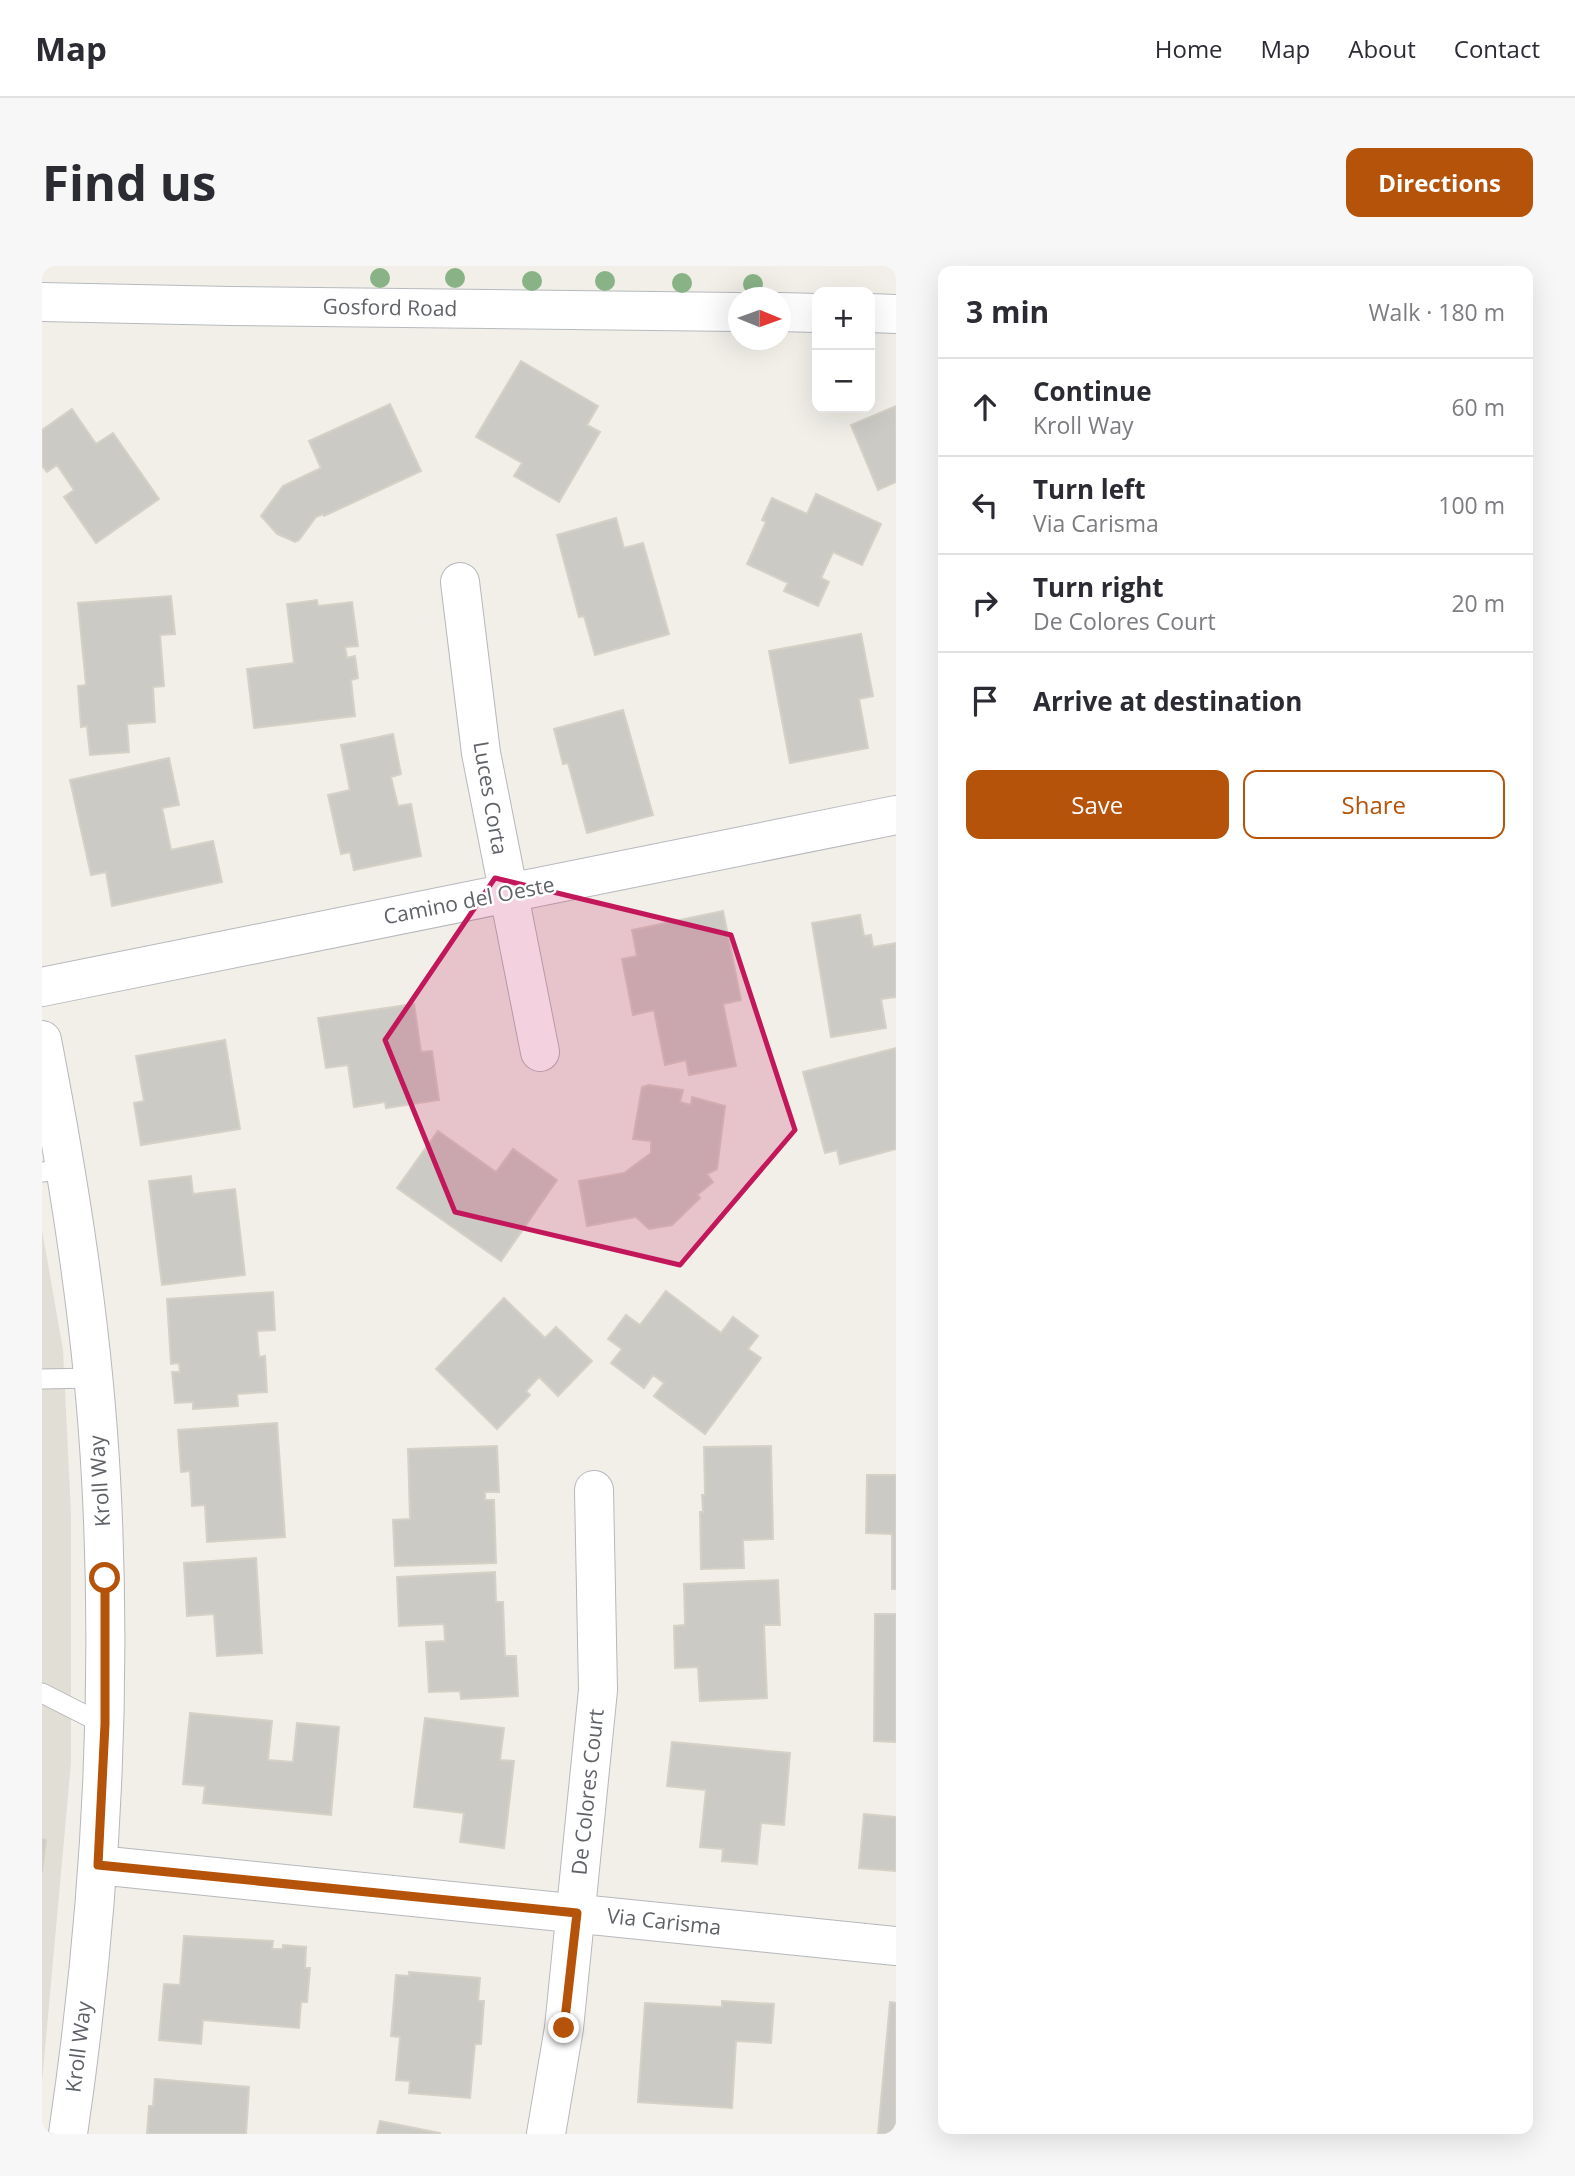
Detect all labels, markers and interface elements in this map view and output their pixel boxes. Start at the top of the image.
text: Map [35,26,107,71]
text: Home [1155,32,1223,65]
text: Map [1261,32,1310,65]
text: About [1348,32,1416,65]
text: Contact [1454,32,1540,65]
button: Directions [1346,148,1533,217]
text: Find us [42,149,216,215]
north arrow [728,287,791,350]
map controls [812,287,875,413]
button: + [812,287,875,350]
text: 3 min [966,291,1049,332]
street label: Gosford Road [322,292,458,322]
text: Walk · 180 m [1368,296,1505,328]
button: − [812,350,875,413]
text: Continue [1033,373,1152,409]
icon: ahead [966,388,1004,426]
text: 60 m [1451,391,1505,423]
text: Kroll Way [1033,409,1133,441]
text: Turn left [1033,471,1145,507]
icon: left [966,486,1004,524]
text: 100 m [1438,489,1505,521]
text: Via Carisma [1033,507,1159,539]
text: Turn right [1033,569,1164,605]
icon: right [966,584,1004,622]
text: 20 m [1451,587,1505,619]
text: De Colores Court [1033,605,1216,637]
icon: arrive [966,682,1004,720]
text: Arrive at destination [1033,683,1302,719]
street label: Luces Corta [467,739,515,857]
button: Save [966,770,1229,839]
button: Share [1243,770,1505,839]
street label: Camino del Oeste [381,870,557,930]
street label: Kroll Way [82,1434,116,1528]
route start [89,1562,120,1593]
street label: De Colores Court [564,1707,610,1876]
street label: Via Carisma [606,1901,723,1941]
street label: Kroll Way [59,1999,98,2094]
route end [548,2012,579,2043]

